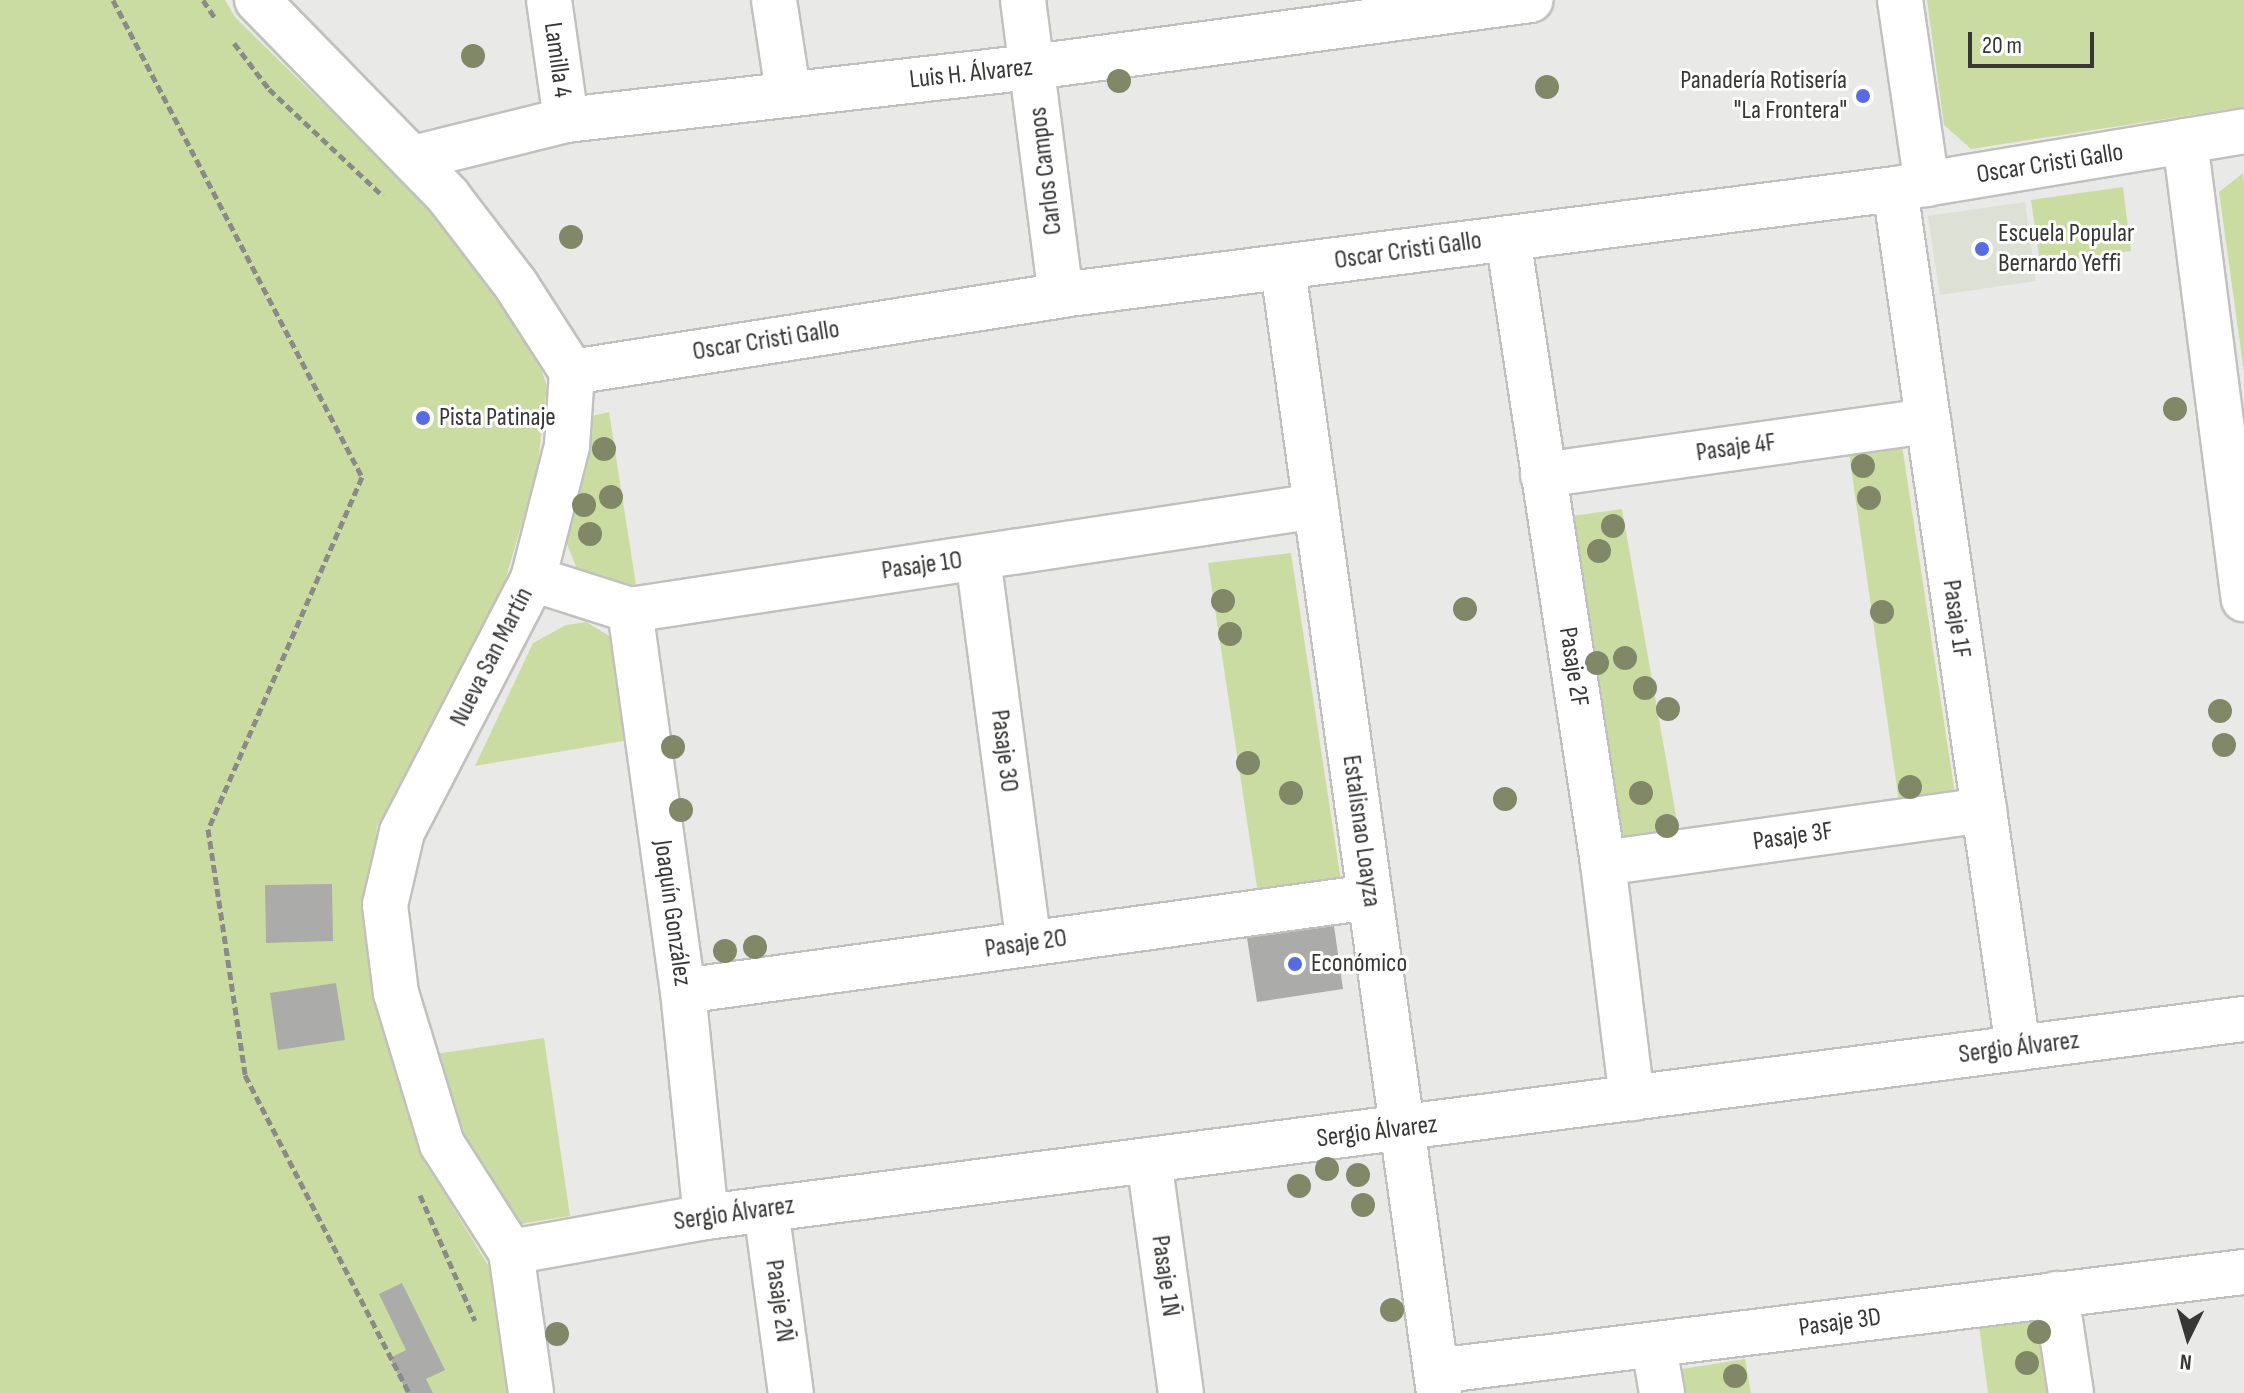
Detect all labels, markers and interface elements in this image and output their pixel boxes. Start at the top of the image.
scale bar [1972,16,2098,66]
street label: Lamilla 4 [536,20,578,100]
text: 20 m [1982,31,2022,60]
street label: Luis H. Álvarez [908,52,1034,96]
place label: Panadería Rotisería "La Frontera" [1680,65,1847,126]
marker: Panadería Rotisería "La Frontera" [1854,87,1872,105]
street label: Carlos Campos [1023,105,1069,237]
street label: Oscar Cristi Gallo [1974,137,2126,191]
place label: Escuela Popular Bernardo Yeffi [1998,218,2134,280]
street label: Oscar Cristi Gallo [1332,225,1484,277]
marker: Escuela Popular Bernardo Yeffi [1973,240,1991,258]
street label: Oscar Cristi Gallo [690,314,842,368]
place label: Pista Patinaje [439,402,556,434]
marker: Pista Patinaje [414,409,432,427]
street label: Pasaje 4F [1694,427,1778,469]
street label: Pasaje 1O [880,545,964,587]
street label: Pasaje 1F [1935,578,1977,660]
street label: Nueva San Martín [444,582,540,732]
street label: Pasaje 2F [1551,625,1595,709]
street label: Pasaje 3O [983,708,1025,794]
street label: Estalisnao Loayza [1335,753,1387,909]
street label: Pasaje 3F [1751,816,1835,858]
street label: Joaquín González [646,838,698,988]
street label: Pasaje 2O [983,923,1069,965]
place label: Económico [1311,948,1407,980]
marker: Económico [1286,955,1304,973]
street label: Sergio Álvarez [1957,1025,2081,1071]
street label: Sergio Álvarez [1315,1109,1439,1155]
street label: Sergio Álvarez [672,1190,796,1238]
street label: Pasaje 1Ñ [1144,1233,1186,1319]
street label: Pasaje 2Ñ [758,1258,800,1344]
north arrow [2148,1297,2228,1377]
street label: Pasaje 3D [1797,1302,1883,1344]
text: N [2179,1347,2193,1375]

